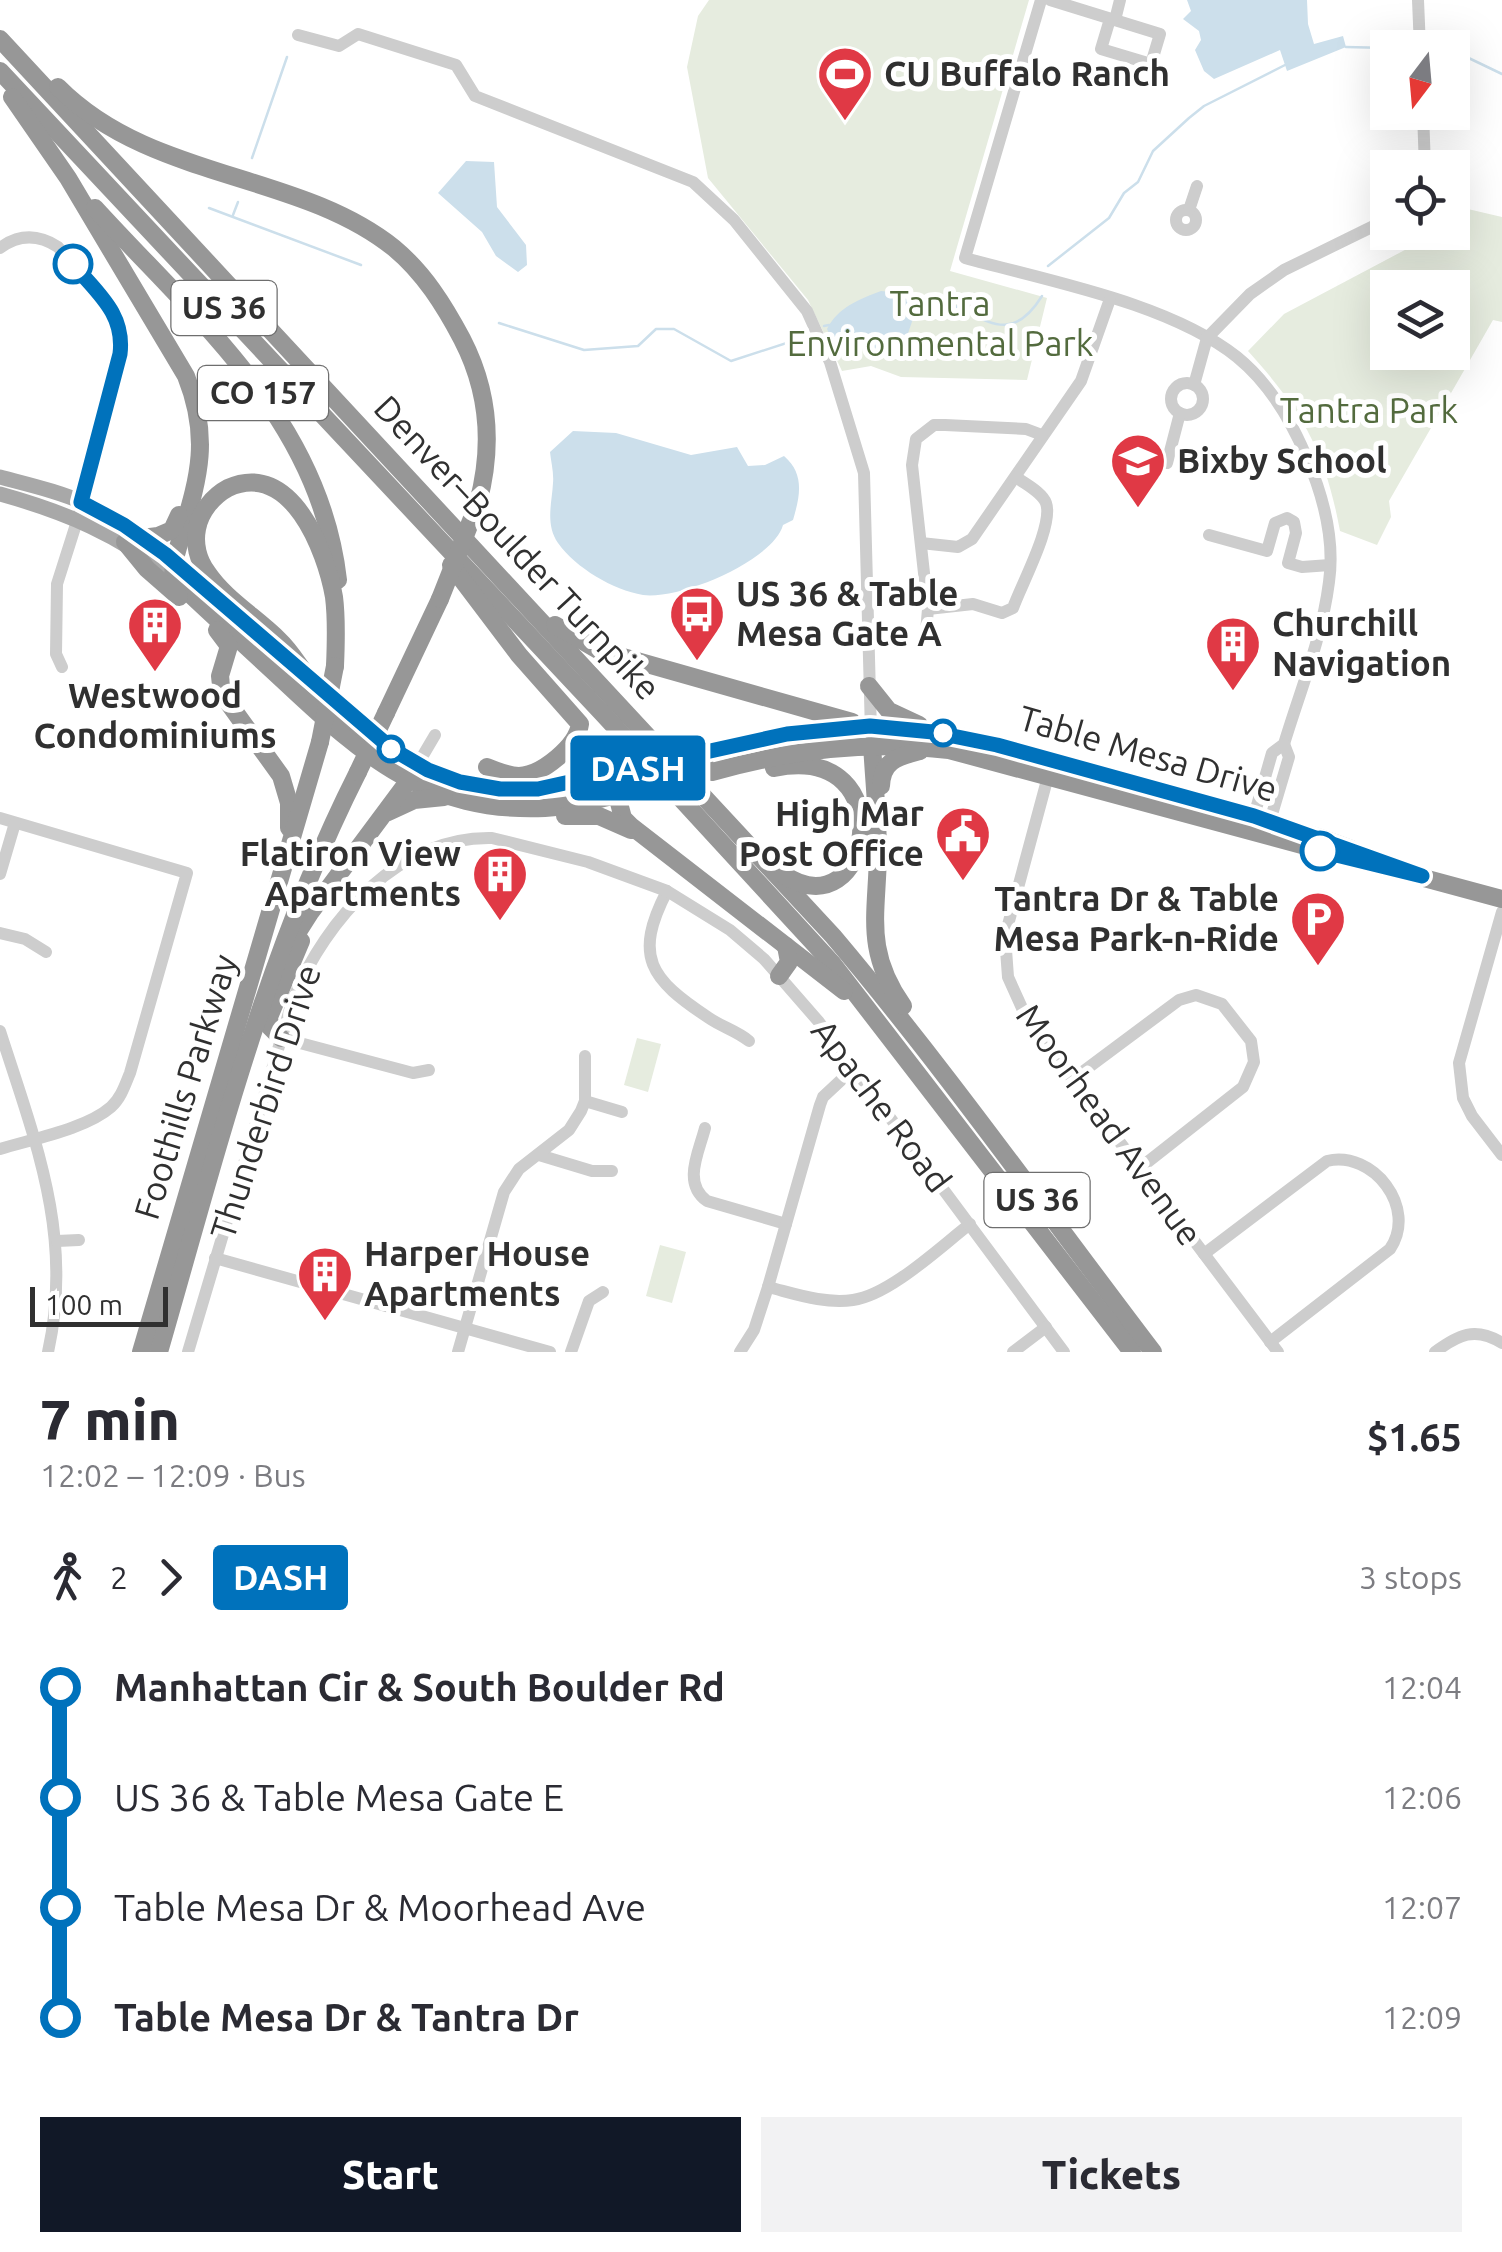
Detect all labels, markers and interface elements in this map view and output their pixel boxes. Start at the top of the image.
north arrow [1370,30,1470,130]
map controls [1370,30,1470,370]
sports icon: CU Buffalo Ranch [815,44,875,123]
place label: CU Buffalo Ranch [884,53,1170,93]
button: locate [1370,150,1470,250]
unlabelled marker [54,245,92,283]
button: layers [1370,270,1470,370]
road number: US 36 [172,281,276,335]
park label: Tantra Environmental Park [787,283,1094,363]
road number: CO 157 [198,366,328,420]
street label: Denver–Boulder Turnpike [367,387,669,707]
park label: Tantra Park [1280,390,1459,430]
school or university icon: Bixby School [1108,431,1168,510]
place label: Bixby School [1177,440,1387,480]
place label: US 36 & Table Mesa Gate A [736,573,958,653]
bus stop icon: US 36 & Table Mesa Gate A [667,584,727,663]
building icon: Westwood Condominiums [125,595,185,674]
place label: Churchill Navigation [1272,603,1451,683]
building icon: Churchill Navigation [1203,614,1263,693]
place label: Westwood Condominiums [34,675,276,755]
street label: Table Mesa Drive [1015,697,1282,809]
unlabelled marker [930,720,956,746]
unlabelled marker [378,736,404,762]
line badge: DASH [568,736,708,800]
text: DASH [590,748,686,788]
place label: High Mar Post Office [739,793,925,873]
public building icon: High Mar Post Office [933,804,993,883]
unlabelled marker [1301,832,1339,870]
place label: Flatiron View Apartments [240,833,461,913]
building icon: Flatiron View Apartments [470,844,530,923]
place label: Tantra Dr & Table Mesa Park-n-Ride [993,878,1279,958]
parking icon: Tantra Dr & Table Mesa Park-n-Ride [1288,889,1348,968]
street label: Foothills Parkway [126,949,244,1224]
street label: Thunderbird Drive [202,960,328,1244]
street label: Moorhead Avenue [1009,996,1211,1253]
street label: Apache Road [804,1011,960,1199]
road number: US 36 [984,1173,1090,1227]
place label: Harper House Apartments [364,1233,590,1313]
building icon: Harper House Apartments [295,1244,355,1323]
scale bar [30,1282,168,1326]
text: 100 m [45,1289,123,1320]
text: 7 min [40,1389,180,1450]
text: $1.65 [1367,1416,1462,1458]
text: 12:02 – 12:09 · Bus [40,1457,306,1493]
icon: walk [40,1550,95,1605]
icon: forward [143,1550,198,1605]
text: DASH [233,1557,328,1597]
text: 2 [110,1559,128,1595]
text: 3 stops [1359,1559,1462,1595]
text: Manhattan Cir & South Boulder Rd [114,1666,725,1708]
text: 12:04 [1382,1669,1462,1705]
text: US 36 & Table Mesa Gate E [114,1776,564,1818]
text: 12:06 [1382,1779,1462,1815]
text: Table Mesa Dr & Moorhead Ave [114,1886,646,1928]
text: 12:07 [1382,1889,1462,1925]
text: Table Mesa Dr & Tantra Dr [114,1996,579,2038]
text: 12:09 [1382,1999,1462,2035]
button: Start [40,2117,741,2232]
button: Tickets [761,2117,1462,2232]

